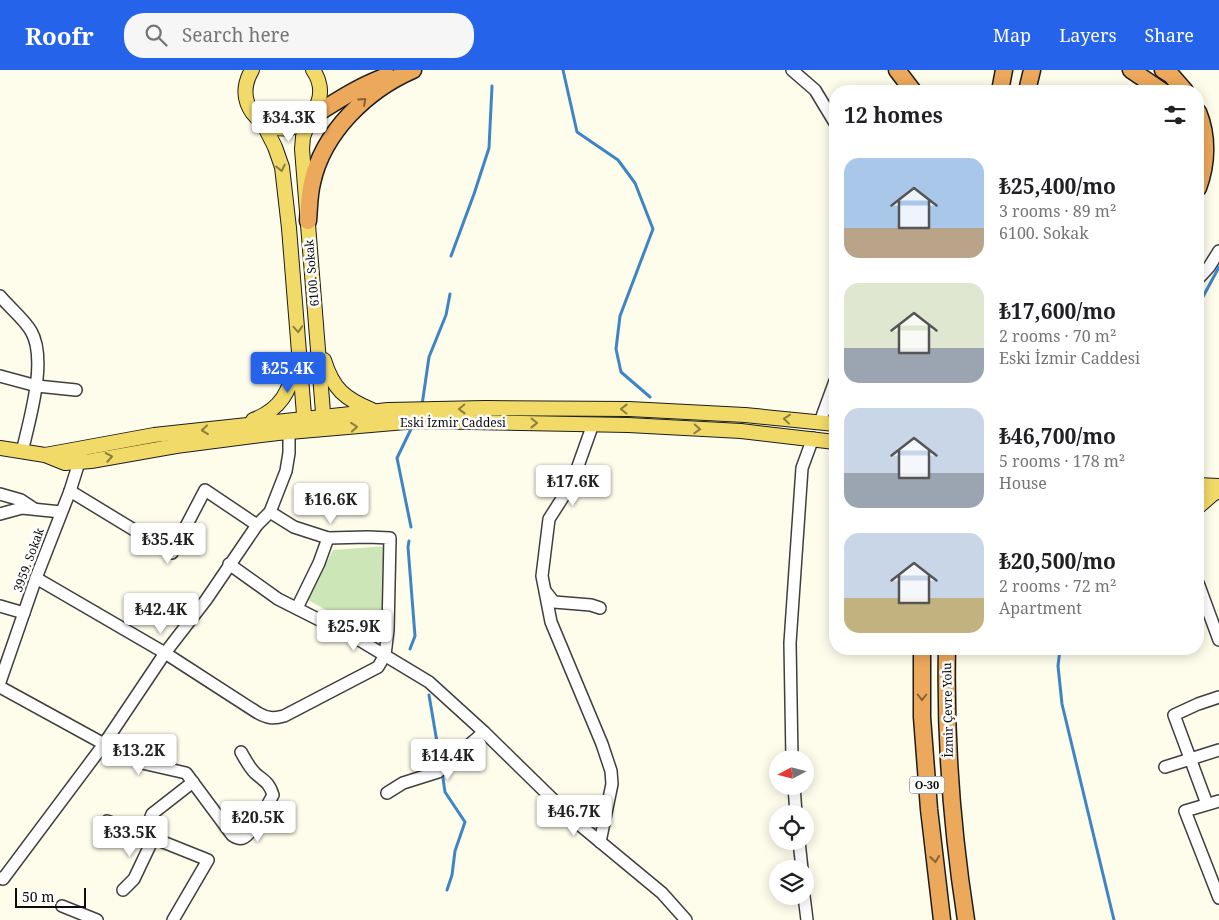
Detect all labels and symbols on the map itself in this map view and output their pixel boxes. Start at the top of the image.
one-way arrow [358,98,367,107]
pin: ₺34.3K [248,100,330,143]
one-way arrow [275,163,286,172]
street label: 6100. Sokak [300,238,323,307]
one-way arrow [292,326,303,334]
pin: ₺25.4K [247,352,329,394]
one-way arrow [458,404,466,414]
one-way arrow [620,404,628,414]
street label: Eski İzmir Caddesi [400,414,506,431]
one-way arrow [782,414,790,425]
one-way arrow [530,418,538,429]
one-way arrow [351,421,359,432]
one-way arrow [693,423,701,434]
one-way arrow [201,424,209,435]
one-way arrow [105,453,114,463]
pin: ₺17.6K [532,464,614,507]
pin: ₺16.6K [290,482,372,525]
pin: ₺35.4K [127,522,209,565]
street label: 3959. Sokak [9,524,48,594]
pin: ₺42.4K [120,592,202,635]
pin: ₺25.9K [313,610,395,652]
street label: İzmir Çevre Yolu [938,662,957,758]
one-way arrow [917,694,927,702]
pin: ₺13.2K [98,734,180,776]
pin: ₺14.4K [407,738,489,781]
north arrow [769,750,814,795]
road number: O-30 [910,776,944,794]
pin: ₺46.7K [533,794,615,837]
pin: ₺20.5K [217,800,299,843]
pin: ₺33.5K [89,816,171,858]
one-way arrow [929,856,940,864]
scale bar [15,885,86,908]

